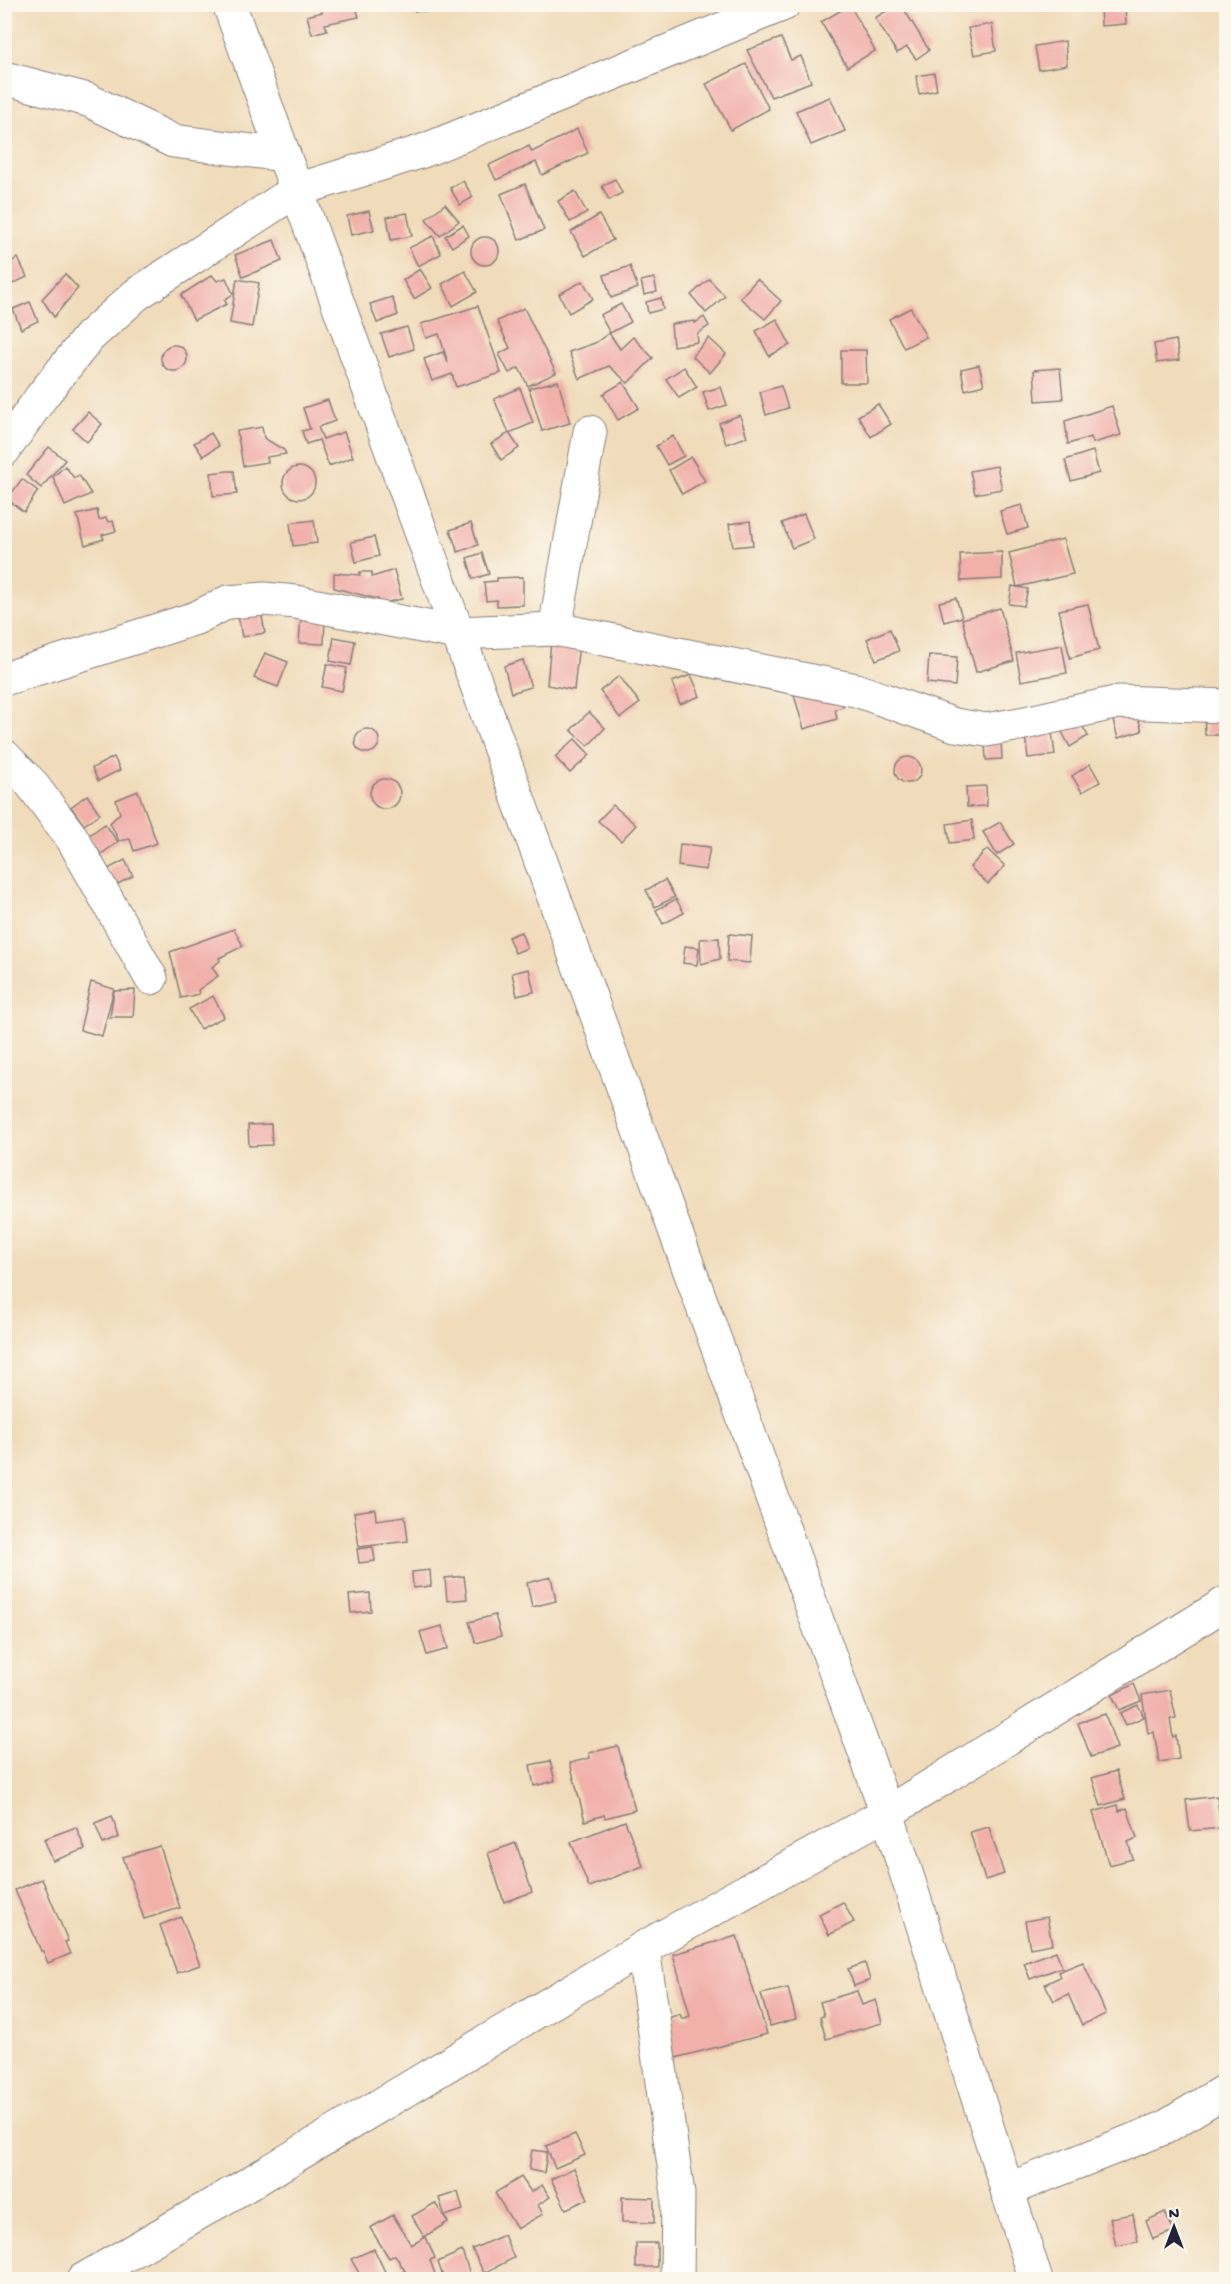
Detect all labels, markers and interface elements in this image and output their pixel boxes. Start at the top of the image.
north arrow [1144,2197,1204,2257]
text: N [1169,2206,1180,2225]

